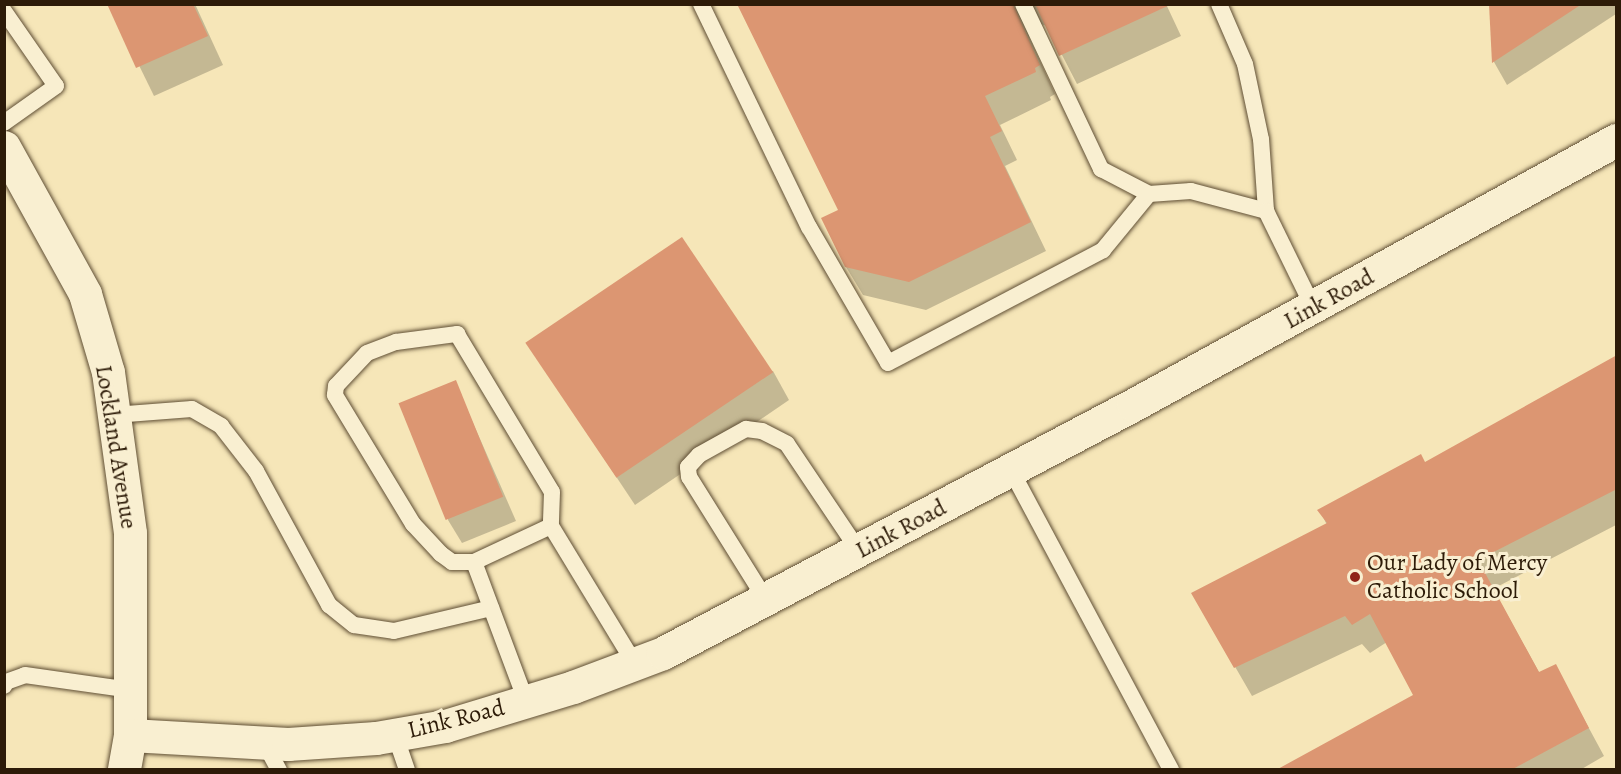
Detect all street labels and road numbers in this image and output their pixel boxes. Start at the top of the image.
street label: Link Road [1279,262,1379,336]
street label: Lockland Avenue [89,363,143,531]
street label: Link Road [851,493,951,565]
street label: Link Road [405,693,507,745]

